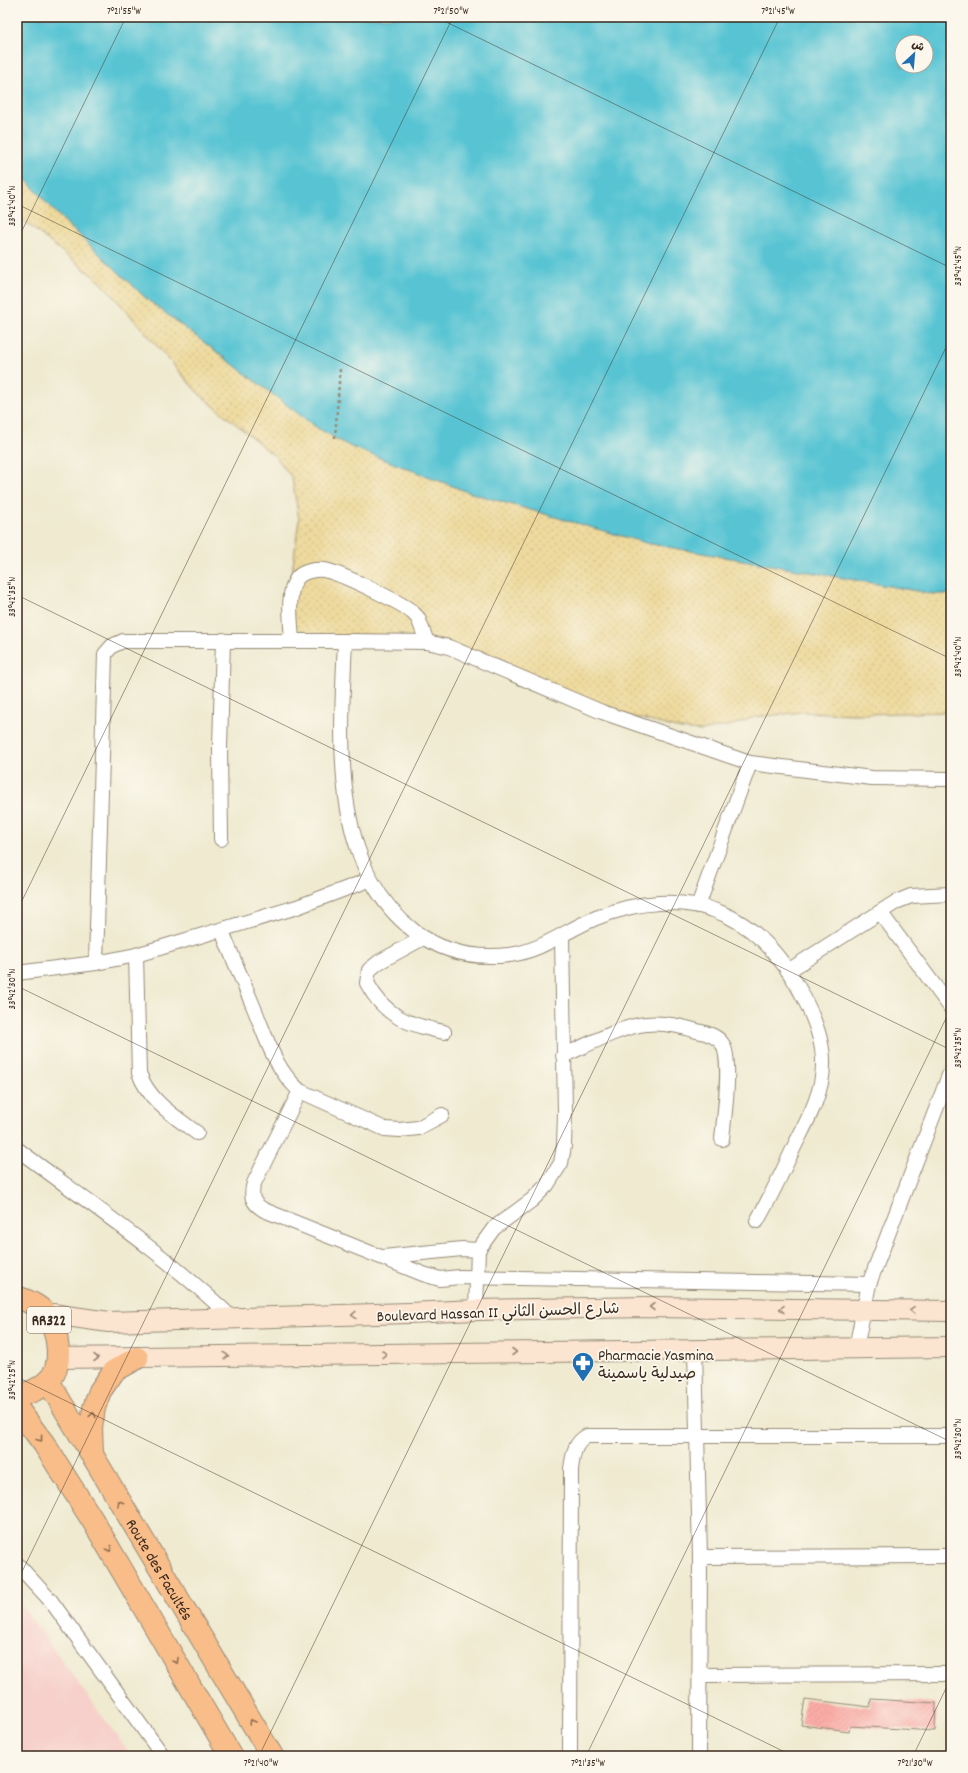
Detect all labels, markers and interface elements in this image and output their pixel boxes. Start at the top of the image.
text: 7°21'55"W [107,5,141,19]
text: 7°21'50"W [434,5,469,19]
text: 7°21'45"W [761,5,795,19]
north arrow [894,34,934,74]
text: ش [909,37,926,57]
text: 33°42'40"N [6,186,20,226]
text: 33°42'45"N [952,246,966,286]
text: 33°42'35"N [6,577,20,617]
text: 33°42'40"N [952,637,966,677]
text: 33°42'30"N [6,968,20,1009]
text: 33°42'35"N [952,1028,966,1068]
street label: Boulevard Hassan II شارع الحسن الثاني [376,1298,620,1330]
one-way arrow [649,1303,655,1311]
one-way arrow [779,1304,785,1313]
one-way arrow [909,1306,915,1315]
road number: RR322 [27,1307,71,1333]
one-way arrow [351,1311,357,1319]
place label: Pharmacie Yasmina صيدلية ياسمينة [598,1345,714,1386]
one-way arrow [511,1347,517,1356]
one-way arrow [381,1350,387,1358]
pharmacy icon: Pharmacie Yasmina صيدلية ياسمينة [570,1350,596,1383]
one-way arrow [223,1352,229,1360]
one-way arrow [93,1354,99,1362]
text: 33°42'25"N [6,1360,20,1400]
one-way arrow [88,1412,97,1418]
text: 33°42'30"N [952,1418,966,1459]
one-way arrow [35,1434,42,1441]
one-way arrow [118,1500,125,1507]
street label: Route des Facultés [119,1515,198,1626]
one-way arrow [105,1545,112,1552]
one-way arrow [171,1657,178,1664]
one-way arrow [250,1719,257,1726]
text: 7°21'40"W [244,1757,278,1771]
text: 7°21'35"W [571,1757,605,1771]
text: 7°21'30"W [898,1757,933,1771]

